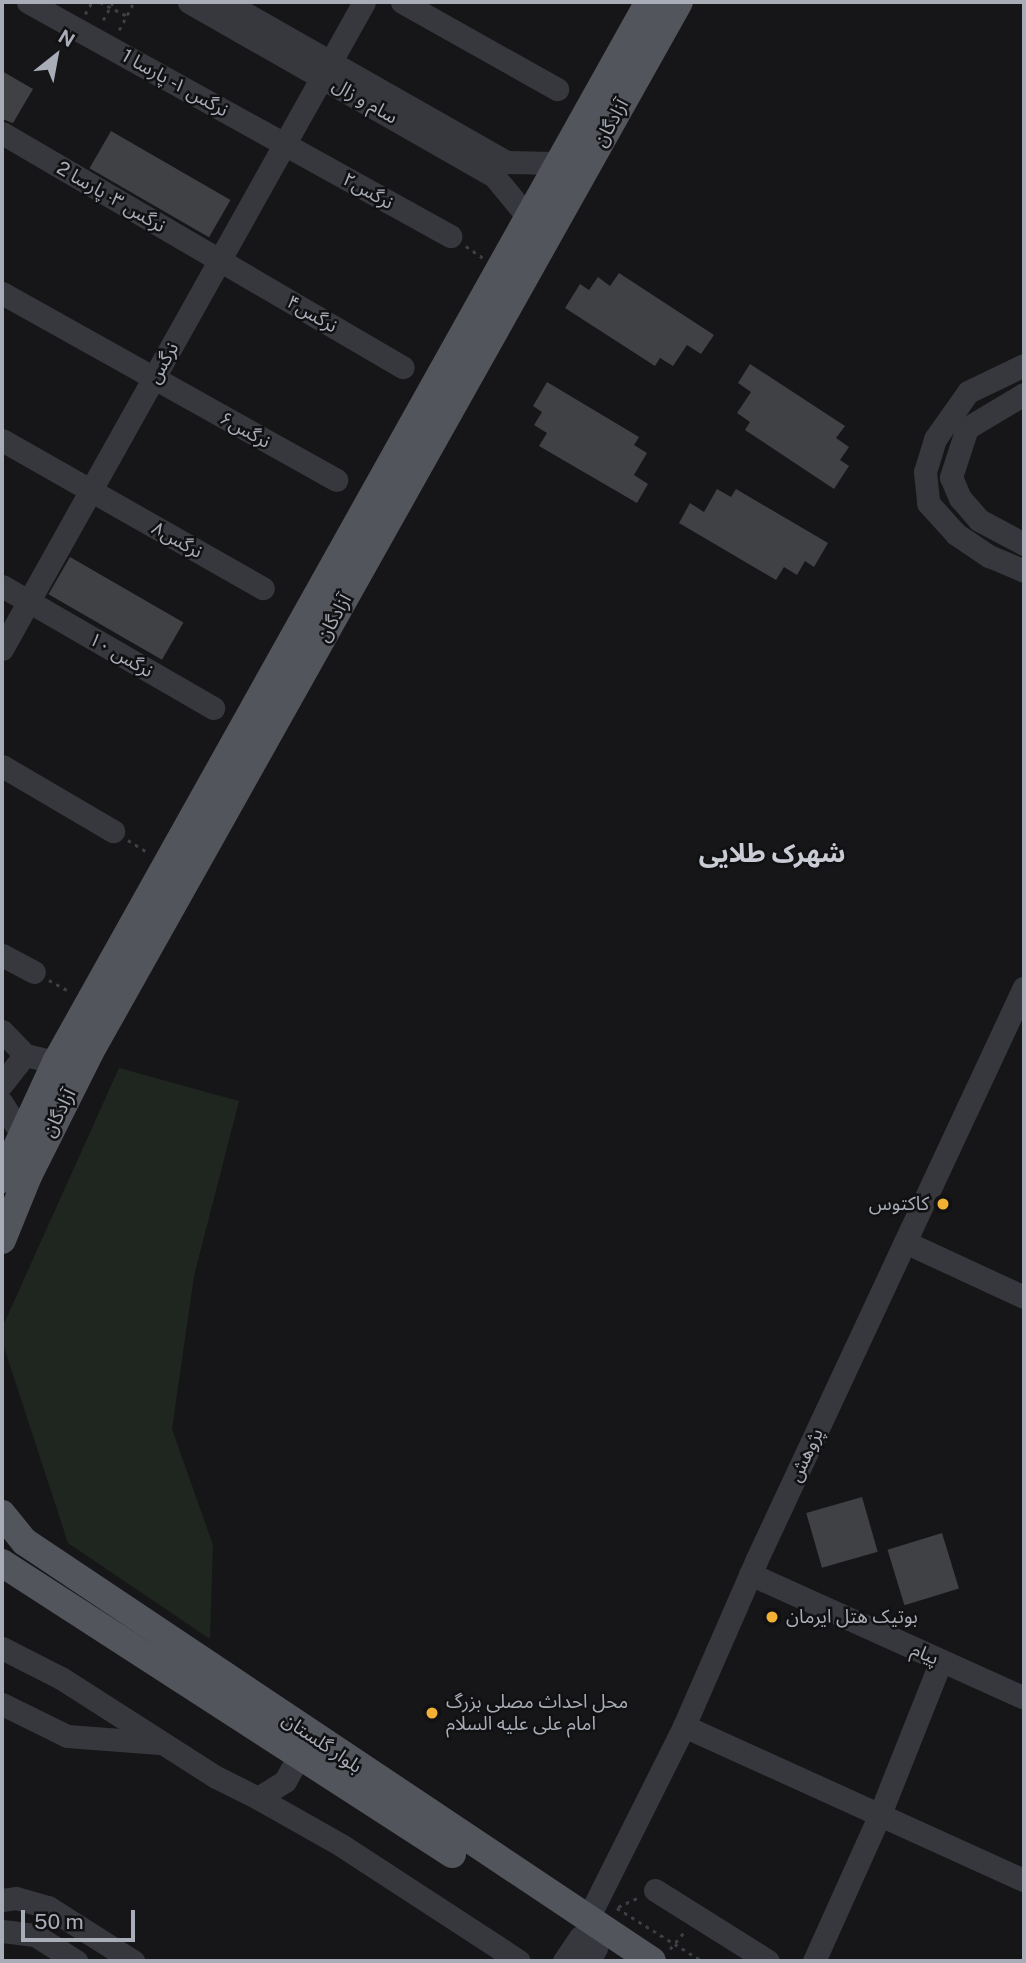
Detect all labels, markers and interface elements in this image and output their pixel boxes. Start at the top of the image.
north arrow [21,21,91,91]
text: N [55,25,79,51]
street label: نرگس ۱- پارسا 1 [116,44,234,122]
street label: سام و زال [328,73,402,129]
street label: آزادگان [589,95,633,151]
street label: نرگس ۳- پارسا 2 [51,156,171,238]
street label: نرگس۲ [339,168,397,214]
street label: نرگس۴ [283,290,341,338]
street label: نرگس [142,338,184,388]
street label: نرگس۶ [216,407,274,453]
street label: نرگس۸ [148,517,206,563]
street label: آزادگان [312,590,356,646]
street label: نرگس ۱۰ [85,628,157,682]
district label: شهرک طلایی [699,837,845,869]
street label: آزادگان [37,1085,81,1141]
place label: کاکتوس [869,1193,929,1215]
marker: کاکتوس [935,1196,951,1212]
street label: پژوهش [784,1424,828,1486]
place label: بوتیک هتل ایرمان [786,1606,918,1628]
marker: بوتیک هتل ایرمان [764,1609,780,1625]
street label: پیام [908,1638,942,1670]
place label: محل احداث مصلی بزرگ امام علی علیه السلام [446,1691,628,1735]
marker: محل احداث مصلی بزرگ امام علی علیه السلام [424,1705,440,1721]
street label: بلوار گلستان [278,1708,366,1778]
scale bar [24,1896,138,1940]
text: 50 m [34,1909,84,1934]

